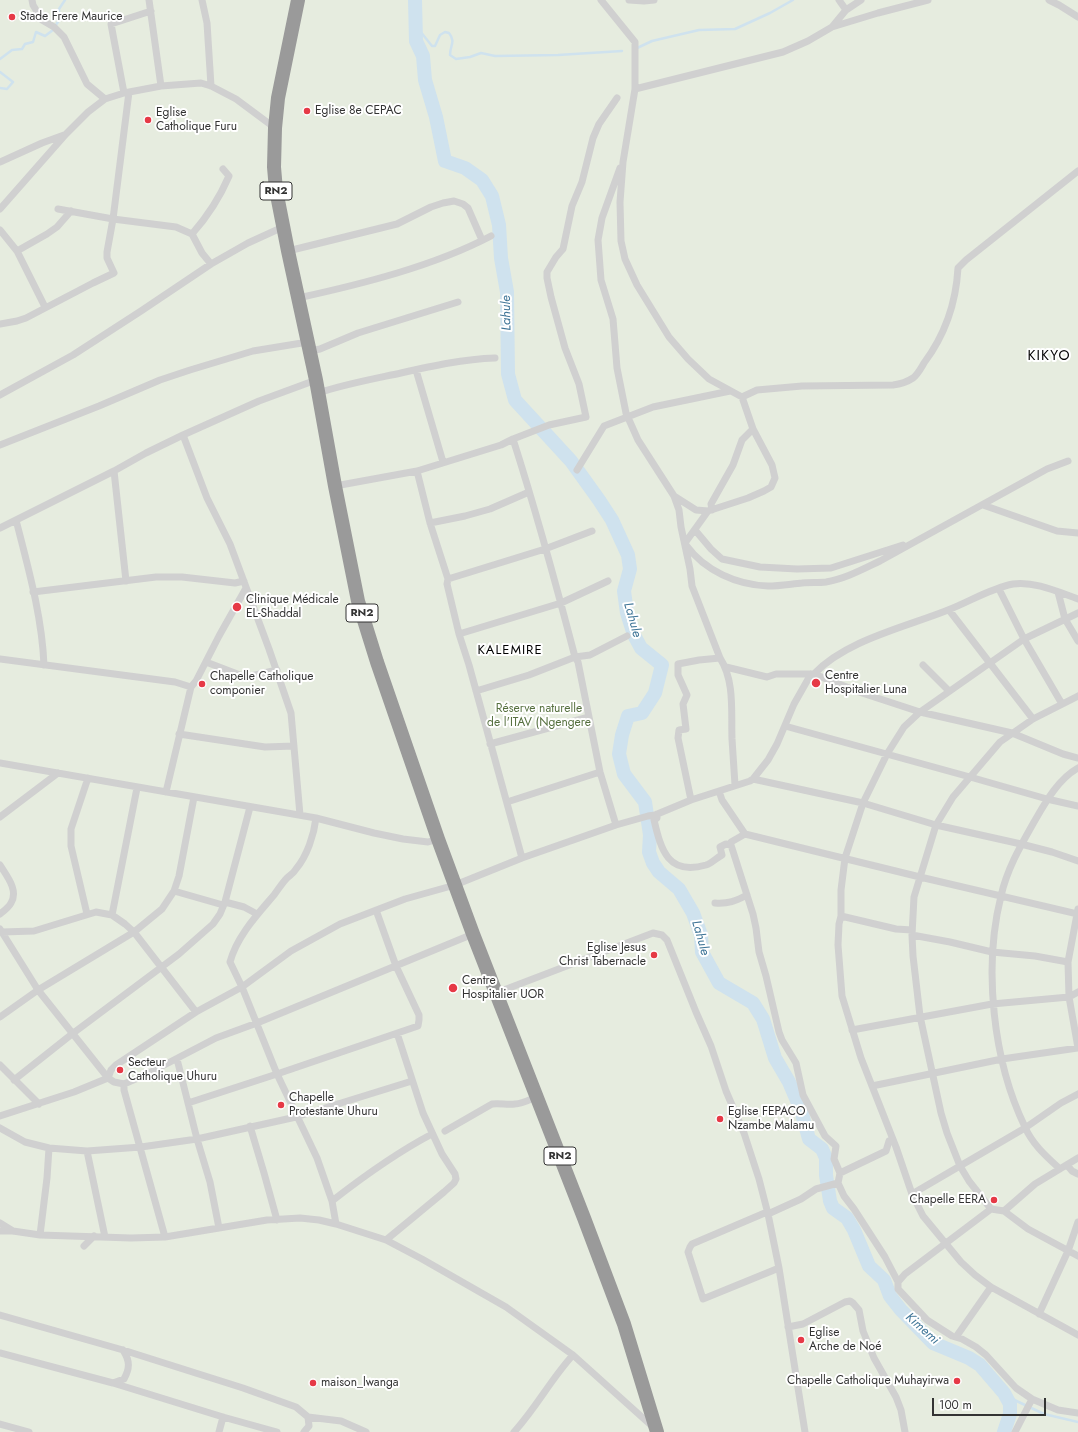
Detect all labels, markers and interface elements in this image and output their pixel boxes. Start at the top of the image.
place label: Stade Frere Maurice [20,10,122,24]
marker: Stade Frere Maurice [7,12,17,22]
place label: Eglise 8e CEPAC [315,104,402,118]
place label: Eglise Catholique Furu [156,106,237,134]
marker: Eglise 8e CEPAC [302,106,312,116]
marker: Eglise Catholique Furu [143,115,153,125]
road number: RN2 [260,182,292,200]
water label: Lahule [499,295,515,331]
district label: KIKYO [1028,349,1070,365]
place label: Clinique Médicale EL-Shaddal [246,593,339,621]
marker: Clinique Médicale EL-Shaddal [231,601,243,613]
water label: Lahule [620,601,644,639]
road number: RN2 [346,604,378,622]
district label: KALEMIRE [477,643,543,659]
place label: Centre Hospitalier Luna [825,669,907,697]
place label: Chapelle Catholique componier [210,670,314,698]
marker: Centre Hospitalier Luna [810,677,822,689]
marker: Chapelle Catholique componier [197,679,207,689]
park label: Réserve naturelle de l'ITAV (Ngengere [487,702,591,730]
water label: Lahule [688,919,712,957]
place label: Eglise Jesus Christ Tabernacle [559,941,646,969]
marker: Eglise Jesus Christ Tabernacle [649,950,659,960]
place label: Centre Hospitalier UOR [462,974,544,1002]
marker: Centre Hospitalier UOR [447,982,459,994]
place label: Secteur Catholique Uhuru [128,1056,217,1084]
marker: Secteur Catholique Uhuru [115,1065,125,1075]
place label: Chapelle Protestante Uhuru [289,1091,378,1119]
marker: Chapelle Protestante Uhuru [276,1100,286,1110]
place label: Eglise FEPACO Nzambe Malamu [728,1105,814,1133]
marker: Eglise FEPACO Nzambe Malamu [715,1114,725,1124]
road number: RN2 [544,1147,576,1165]
place label: Chapelle EERA [910,1193,986,1207]
marker: Chapelle EERA [989,1195,999,1205]
water label: Kimemi [902,1310,942,1348]
place label: Eglise Arche de Noé [809,1326,881,1354]
marker: Eglise Arche de Noé [796,1335,806,1345]
place label: Chapelle Catholique Muhayirwa [787,1374,949,1388]
place label: maison_lwanga [321,1376,399,1390]
marker: Chapelle Catholique Muhayirwa [952,1376,962,1386]
marker: maison_lwanga [308,1378,318,1388]
scale bar [934,1390,1048,1416]
text: 100 m [939,1396,972,1414]

